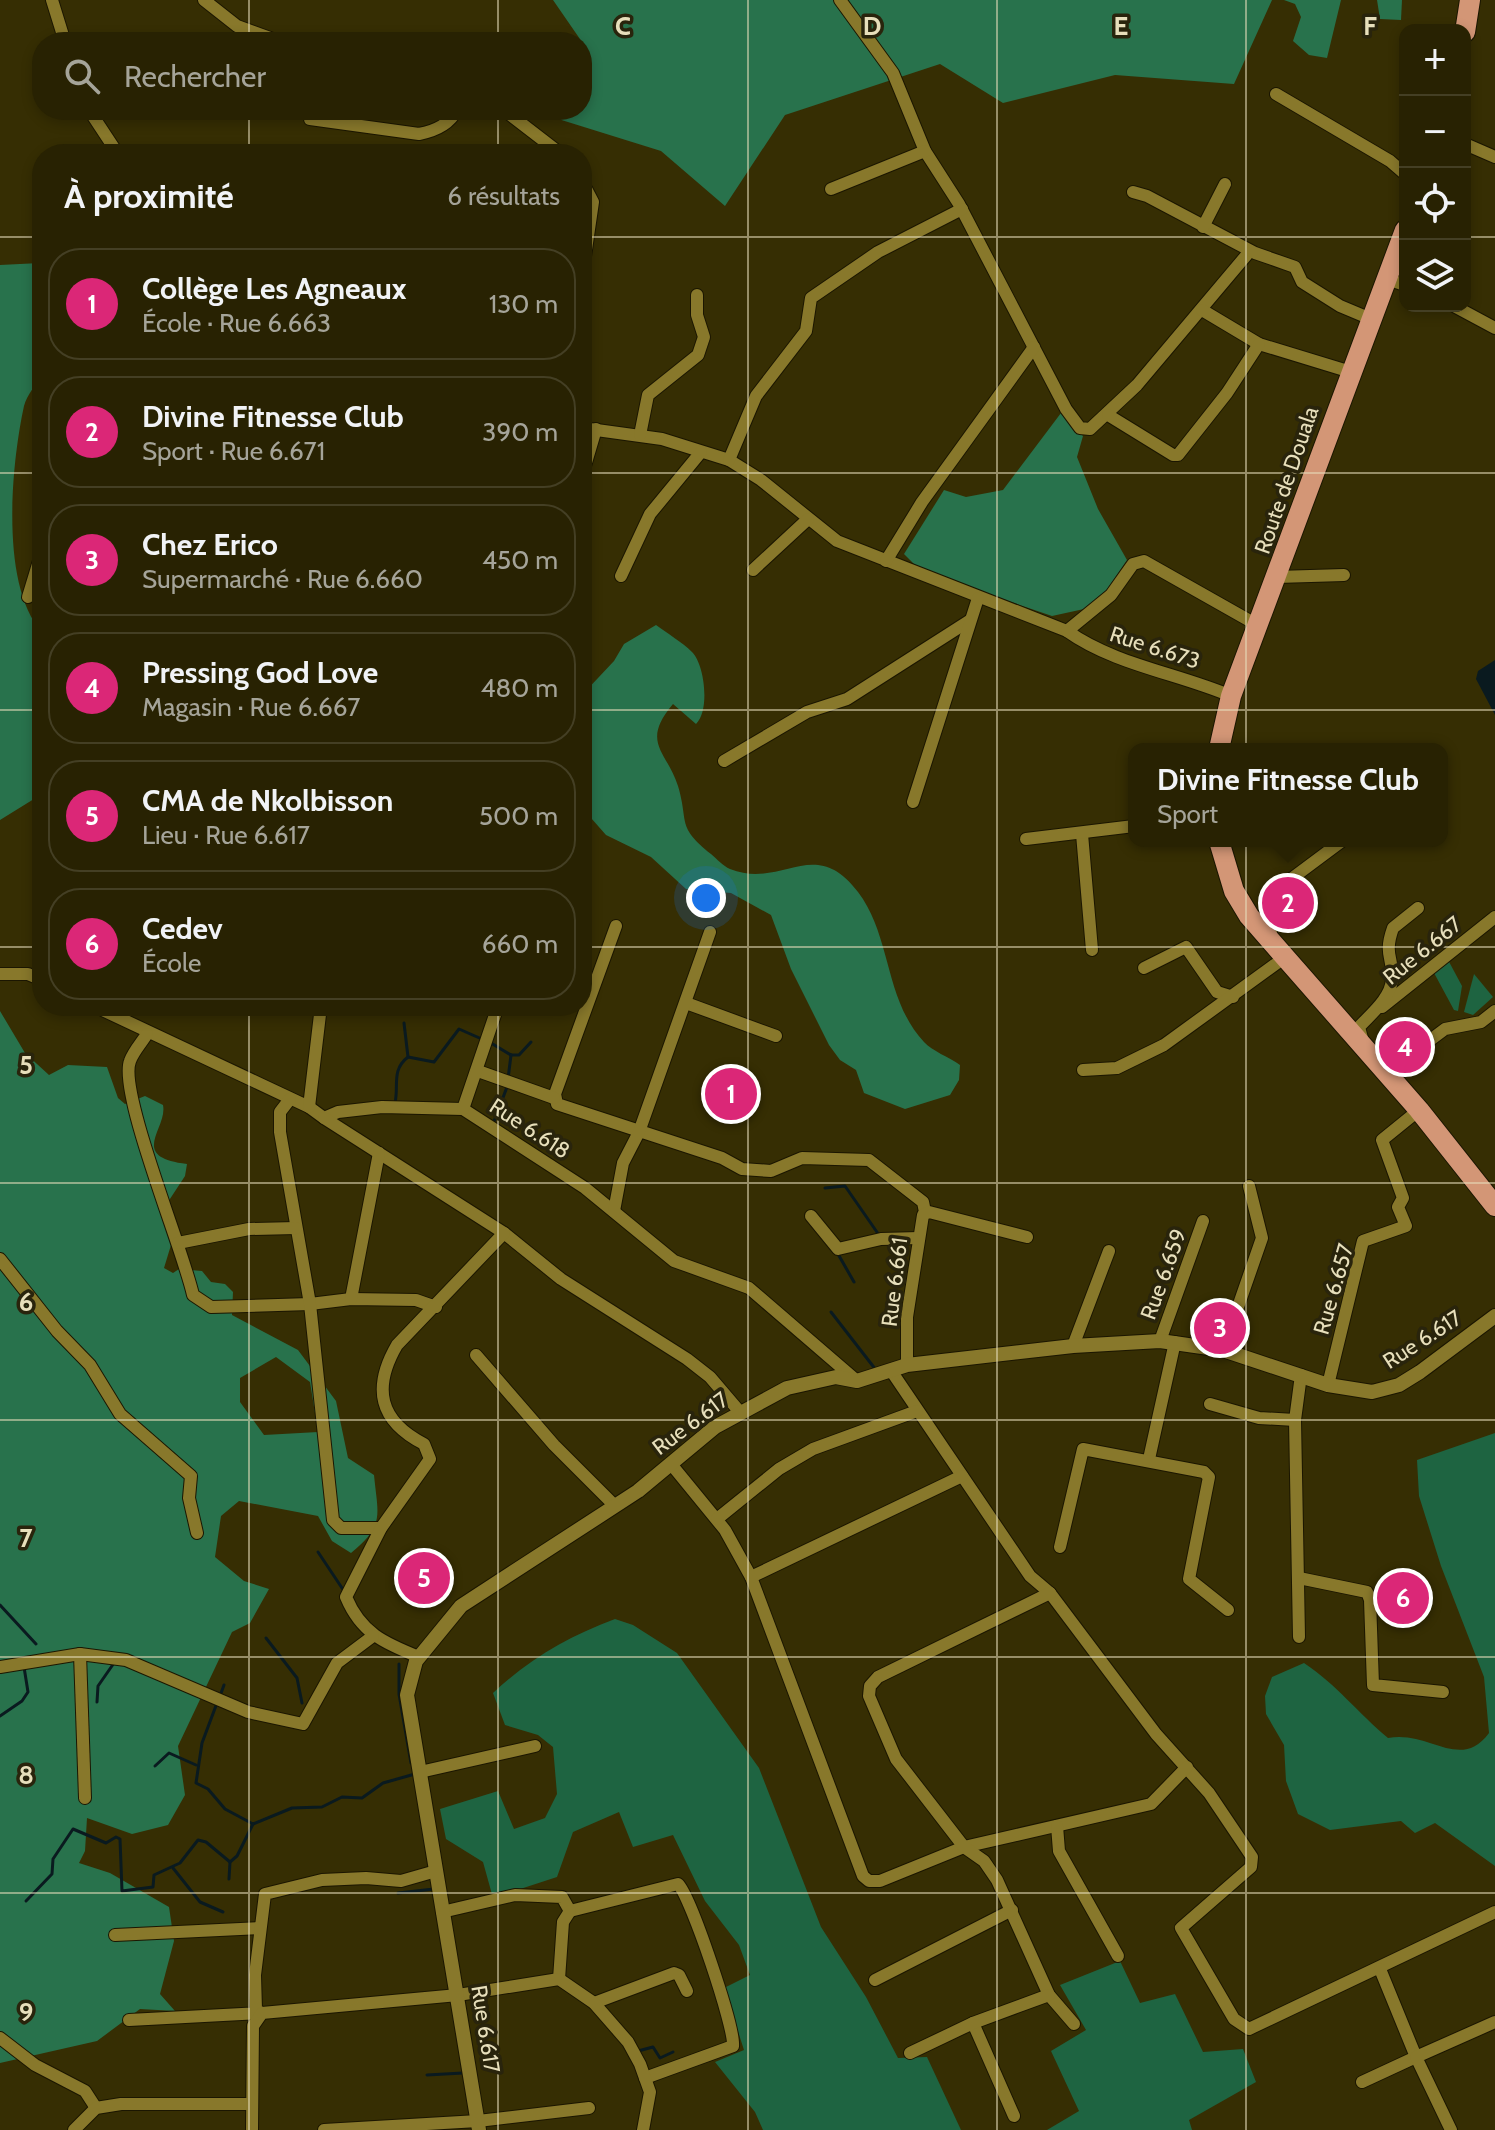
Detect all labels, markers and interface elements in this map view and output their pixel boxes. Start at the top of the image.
text: C [615,10,631,42]
text: D [863,10,881,42]
text: E [1114,10,1128,42]
text: F [1363,10,1377,42]
map controls [1399,24,1471,312]
button: + [1399,24,1471,96]
search box [32,32,592,120]
icon: search [60,54,104,98]
text: Rechercher [124,58,266,95]
button: − [1399,96,1471,168]
button: locate [1399,168,1471,240]
text: À proximité [64,175,234,217]
text: 6 résultats [447,180,560,212]
button: layers [1399,240,1471,312]
text: Collège Les Agneaux [142,270,407,307]
text: 1 [87,288,97,320]
text: 130 m [489,288,558,320]
text: École · Rue 6.663 [142,307,331,339]
text: Divine Fitnesse Club [142,398,404,435]
street label: Route de Douala [1249,402,1324,557]
text: 2 [85,416,99,448]
text: 390 m [482,416,558,448]
text: Sport · Rue 6.671 [142,435,325,467]
text: Chez Erico [142,526,278,563]
text: 3 [85,544,99,576]
text: 450 m [482,544,558,576]
text: Supermarché · Rue 6.660 [142,563,423,595]
street label: Rue 6.673 [1106,620,1203,675]
text: Pressing God Love [142,654,378,691]
text: 4 [84,672,100,704]
text: 480 m [480,672,558,704]
text: Magasin · Rue 6.667 [142,691,360,723]
popup [1128,743,1448,847]
text: Divine Fitnesse Club [1157,761,1419,798]
text: CMA de Nkolbisson [142,782,393,819]
text: Sport [1157,798,1218,830]
text: 5 [85,800,99,832]
text: 500 m [479,800,558,832]
text: Lieu · Rue 6.617 [142,819,310,851]
pin: 2 [1262,873,1314,933]
your location [686,878,726,918]
text: Cedev [142,910,223,947]
street label: Rue 6.667 [1377,910,1467,990]
text: 6 [85,928,99,960]
text: 660 m [482,928,558,960]
text: École [142,947,201,979]
pin: 4 [1379,1017,1431,1077]
text: 5 [19,1049,33,1081]
pin: 1 [705,1064,757,1124]
street label: Rue 6.618 [484,1092,575,1164]
street label: Rue 6.659 [1135,1225,1192,1323]
street label: Rue 6.661 [876,1236,913,1328]
street label: Rue 6.657 [1308,1241,1359,1338]
text: 6 [19,1286,33,1318]
pin: 3 [1194,1298,1246,1358]
street label: Rue 6.617 [1378,1304,1467,1375]
street label: Rue 6.617 [647,1386,734,1461]
text: 7 [19,1522,33,1554]
pin: 5 [398,1548,450,1608]
pin: 6 [1377,1568,1429,1628]
text: 8 [18,1759,34,1791]
street label: Rue 6.617 [465,1983,506,2075]
text: 9 [19,1996,33,2028]

